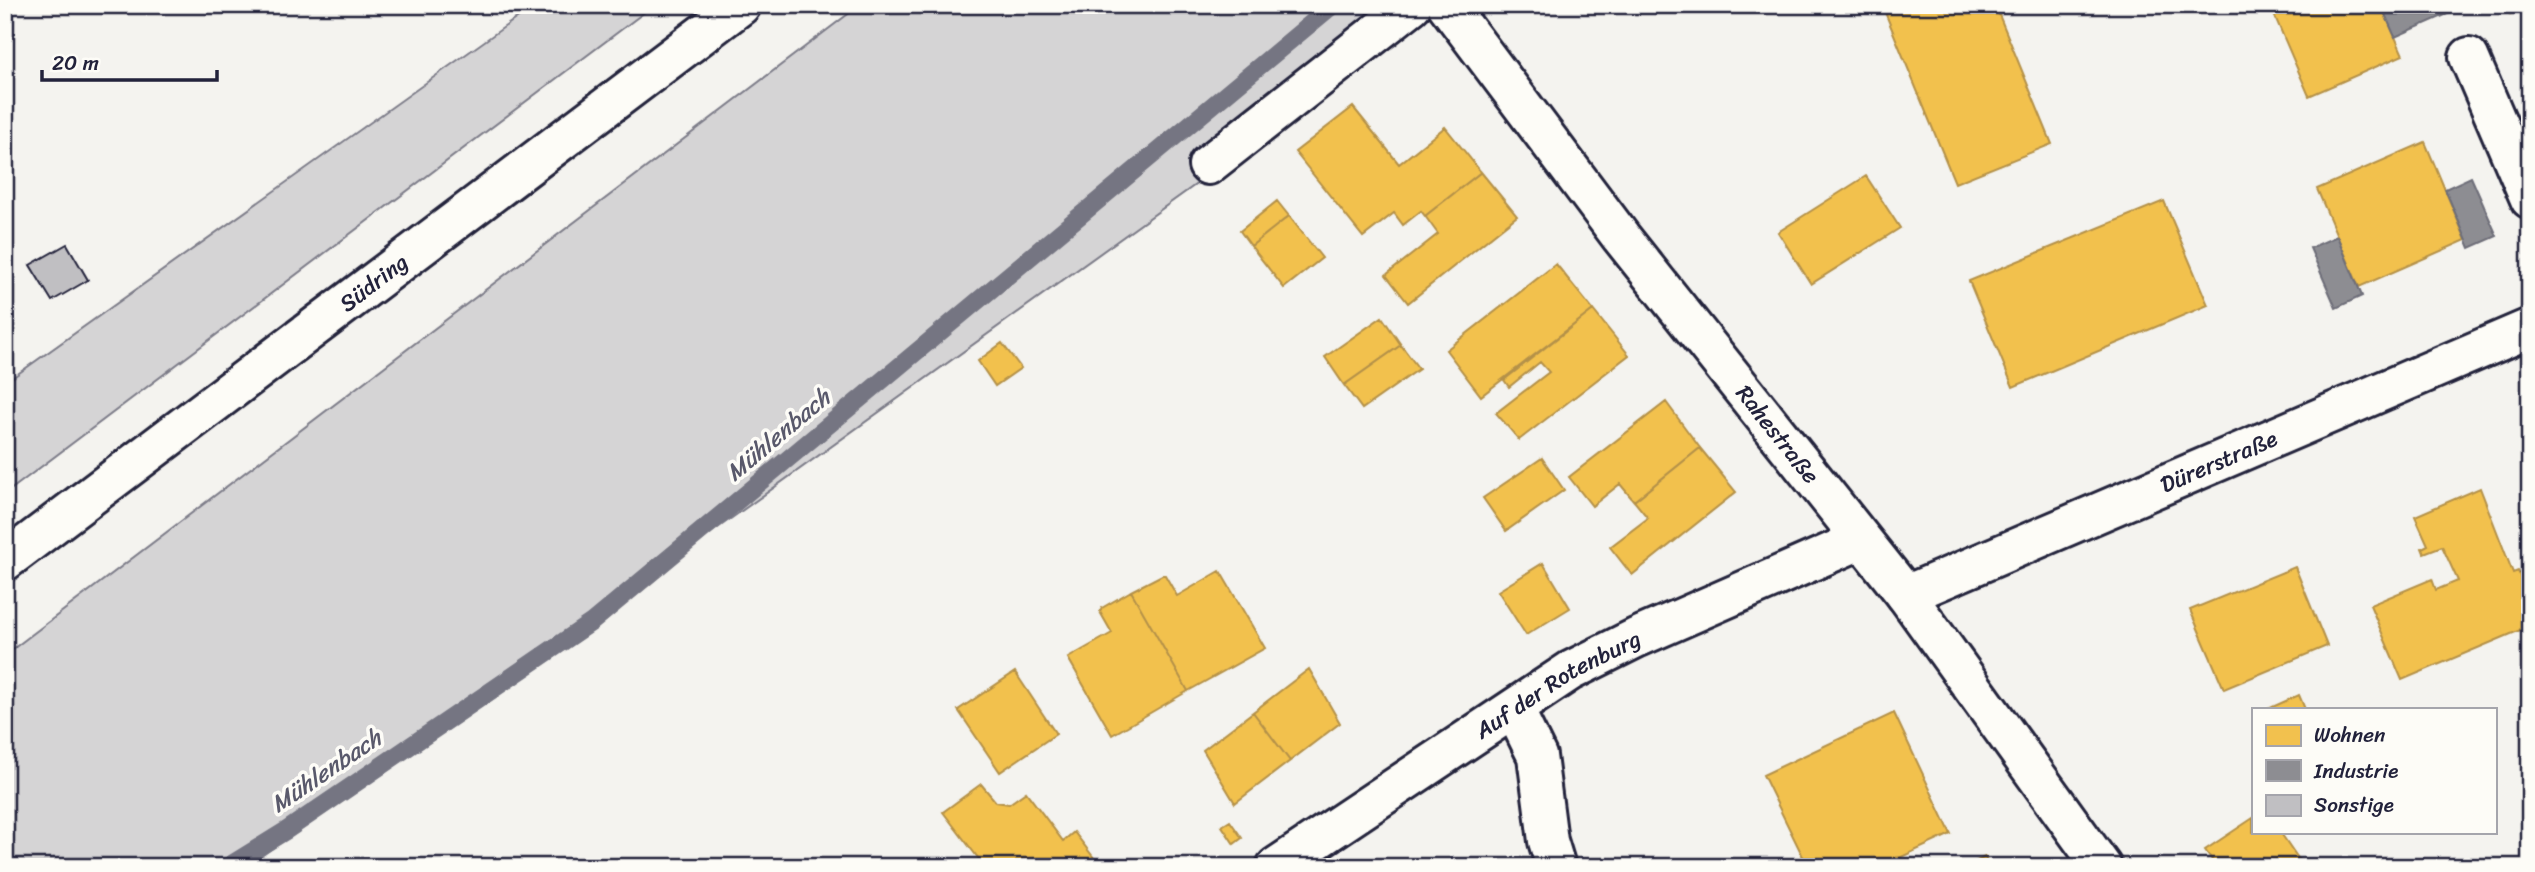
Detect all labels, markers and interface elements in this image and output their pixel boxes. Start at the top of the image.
scale bar [42,38,217,82]
text: 20 m [52,44,99,82]
street label: Südring [330,243,418,323]
street label: Rahestraße [1725,376,1830,494]
water label: Mühlenbach [716,377,842,492]
street label: Dürerstraße [2154,418,2284,505]
street label: Auf der Rotenburg [1465,619,1648,751]
legend [2252,708,2496,834]
text: Wohnen [2314,716,2385,754]
water label: Mühlenbach [262,717,392,824]
text: Industrie [2313,752,2398,790]
text: Sonstige [2314,786,2394,824]

